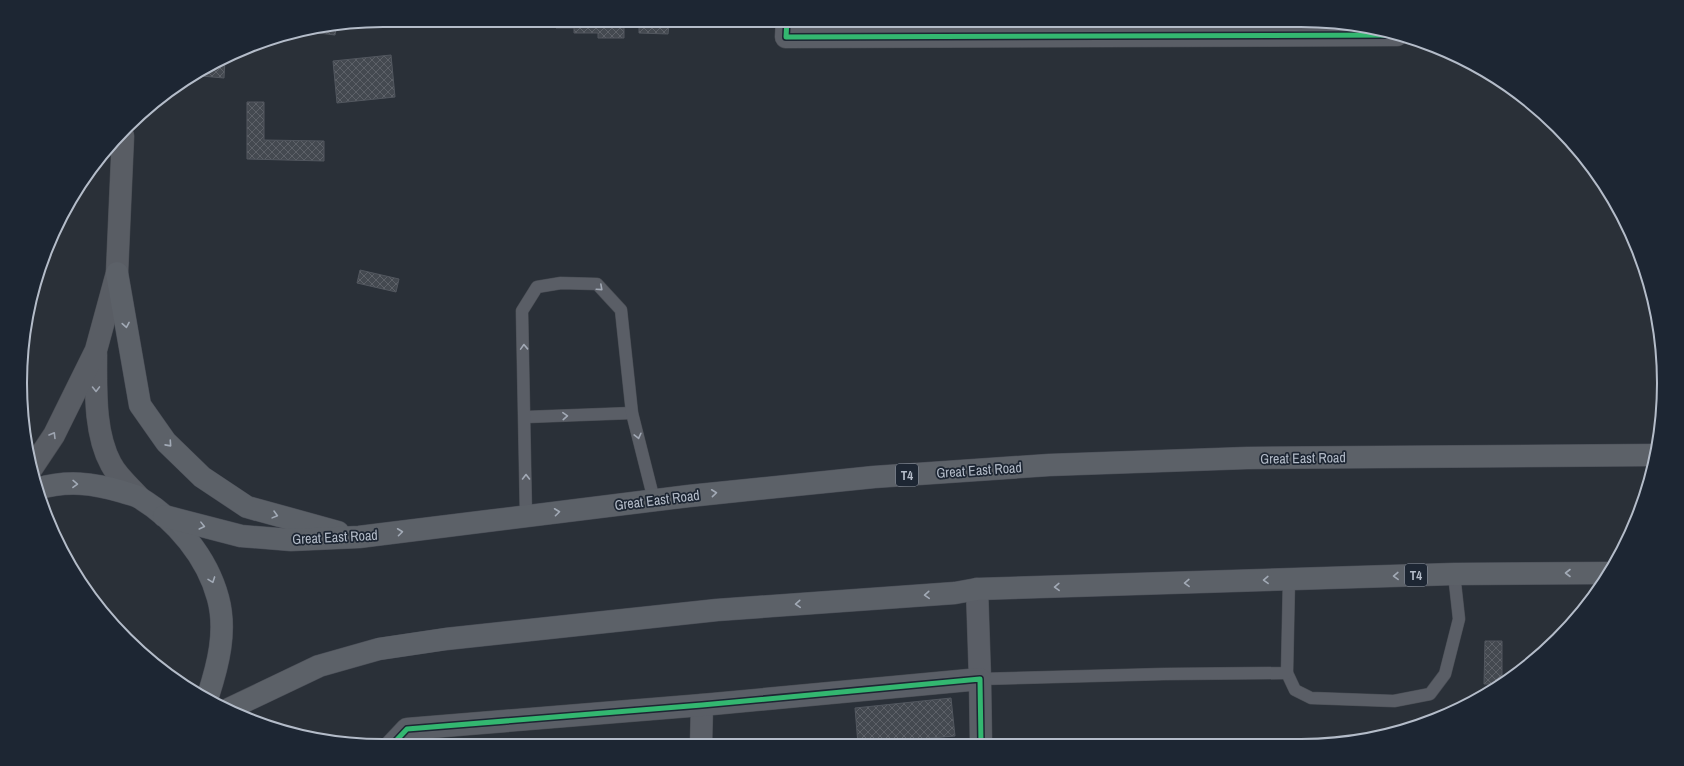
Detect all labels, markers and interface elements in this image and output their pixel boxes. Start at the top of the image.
one-way arrow [596,284,603,291]
one-way arrow [121,322,130,328]
one-way arrow [519,344,528,350]
one-way arrow [92,386,101,392]
one-way arrow [562,411,568,420]
one-way arrow [49,432,56,439]
one-way arrow [633,432,642,439]
one-way arrow [164,439,171,447]
street label: Great East Road [1260,448,1346,468]
street label: Great East Road [936,458,1022,482]
road number: T4 [896,464,918,486]
one-way arrow [522,474,530,480]
one-way arrow [72,480,78,488]
street label: Great East Road [613,486,701,514]
one-way arrow [711,489,717,498]
one-way arrow [554,508,560,517]
one-way arrow [272,510,278,518]
one-way arrow [198,521,205,530]
street label: Great East Road [292,526,378,548]
one-way arrow [397,528,403,537]
road number: T4 [1405,564,1427,586]
one-way arrow [1565,569,1571,577]
one-way arrow [1393,572,1399,580]
one-way arrow [1263,576,1269,584]
one-way arrow [207,577,215,584]
one-way arrow [1184,578,1190,587]
one-way arrow [1054,582,1060,591]
one-way arrow [924,590,930,599]
one-way arrow [795,600,801,609]

